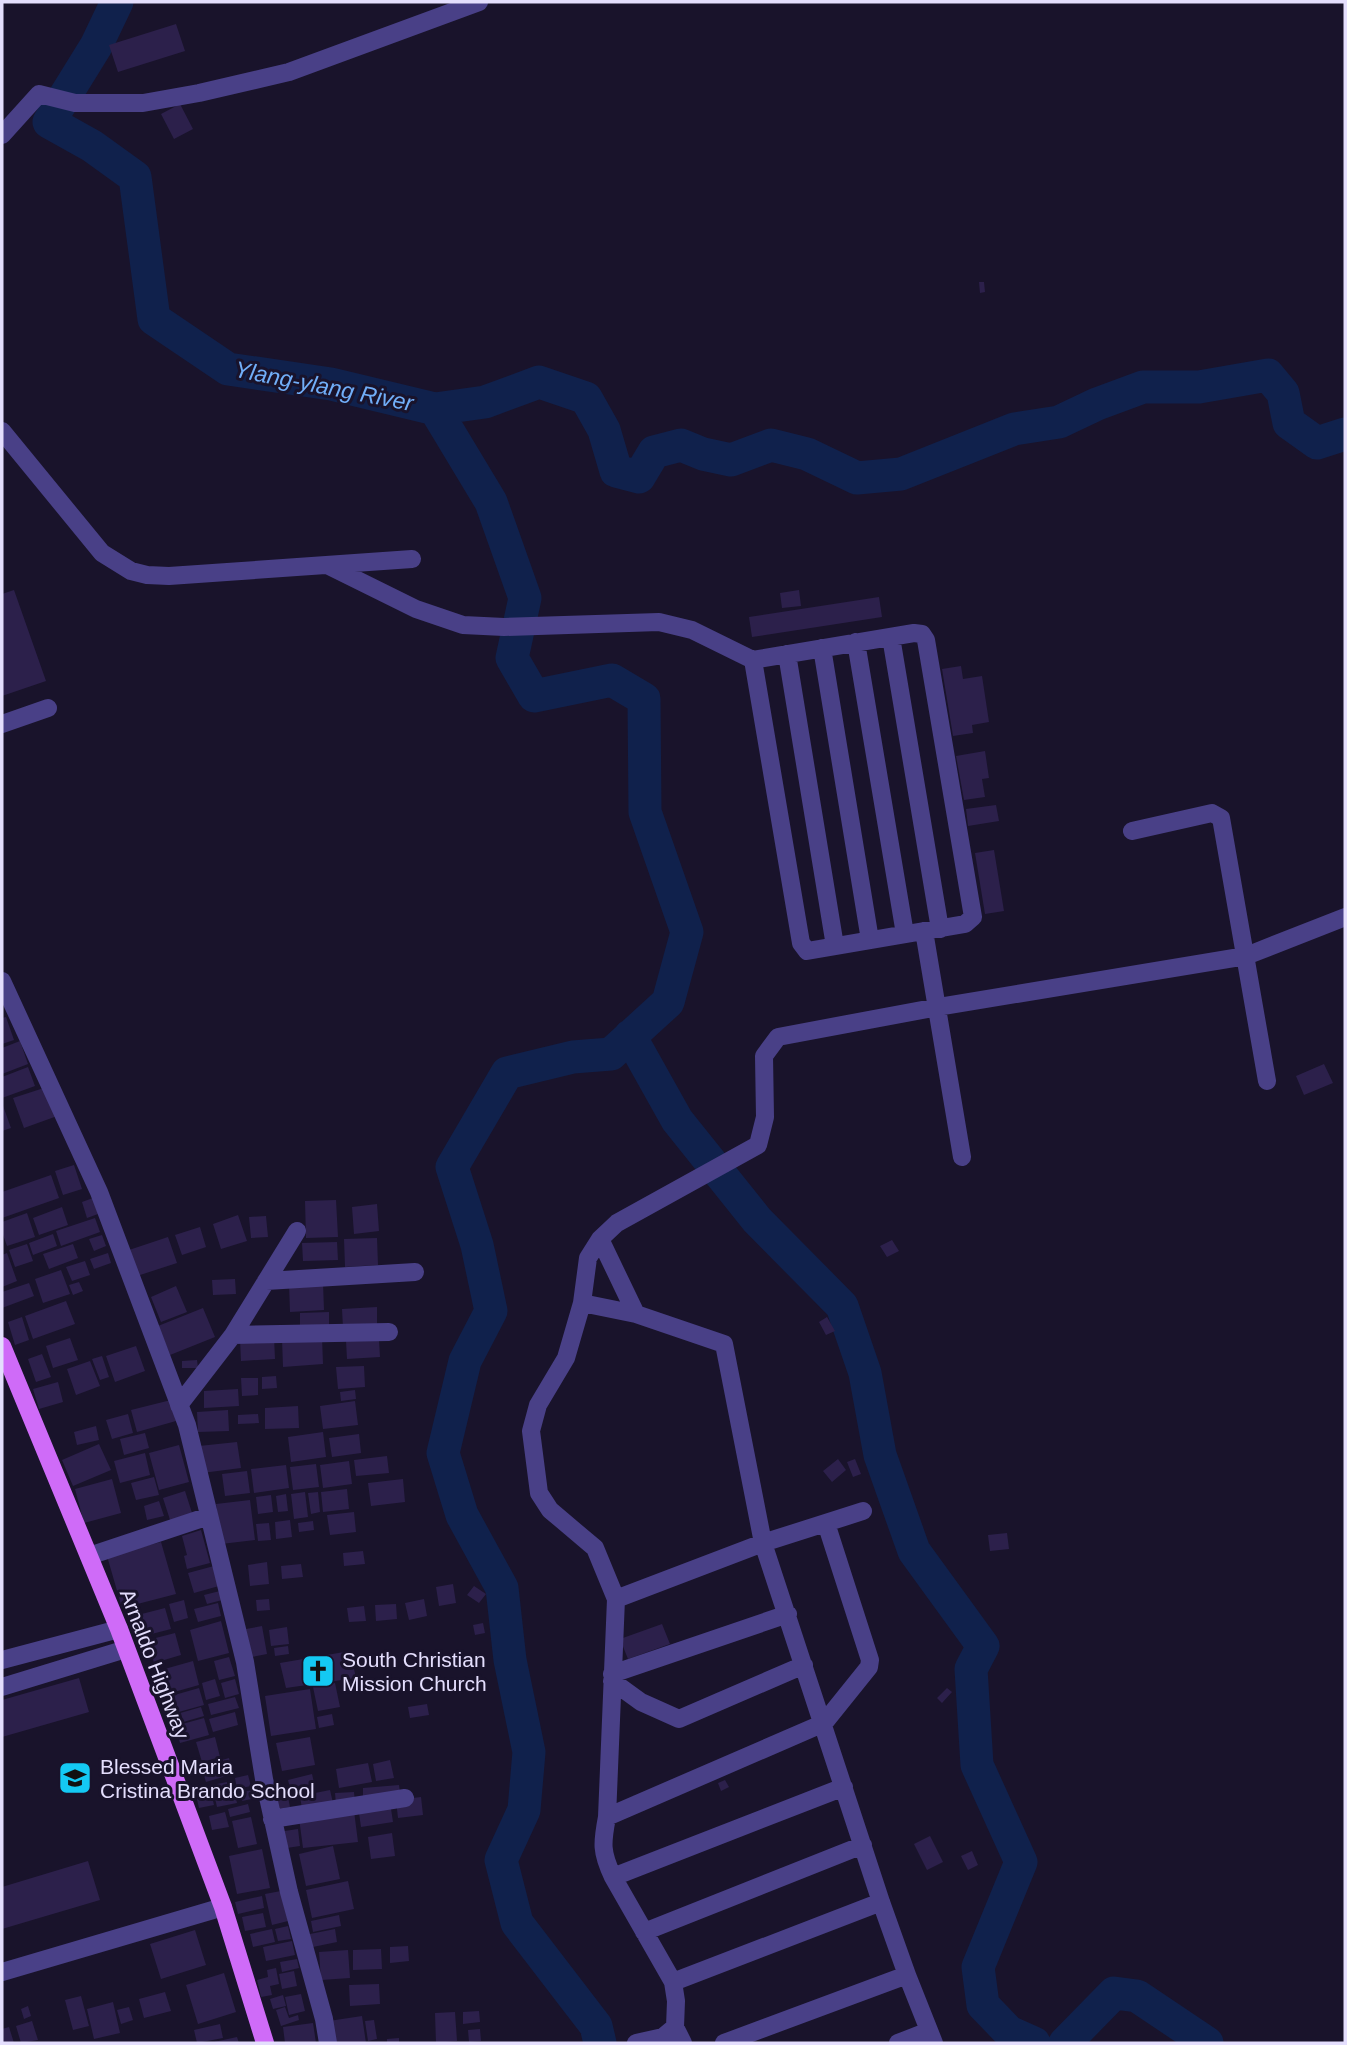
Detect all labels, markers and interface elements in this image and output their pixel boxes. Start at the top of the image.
water label: Ylang-ylang River [232,356,417,416]
street label: Arnaldo Highway [116,1586,194,1743]
place label: South Christian Mission Church [342,1648,487,1695]
church icon: South Christian Mission Church [299,1652,337,1690]
place label: Blessed Maria Cristina Brando School [100,1755,315,1802]
school or university icon: Blessed Maria Cristina Brando School [56,1759,94,1797]

